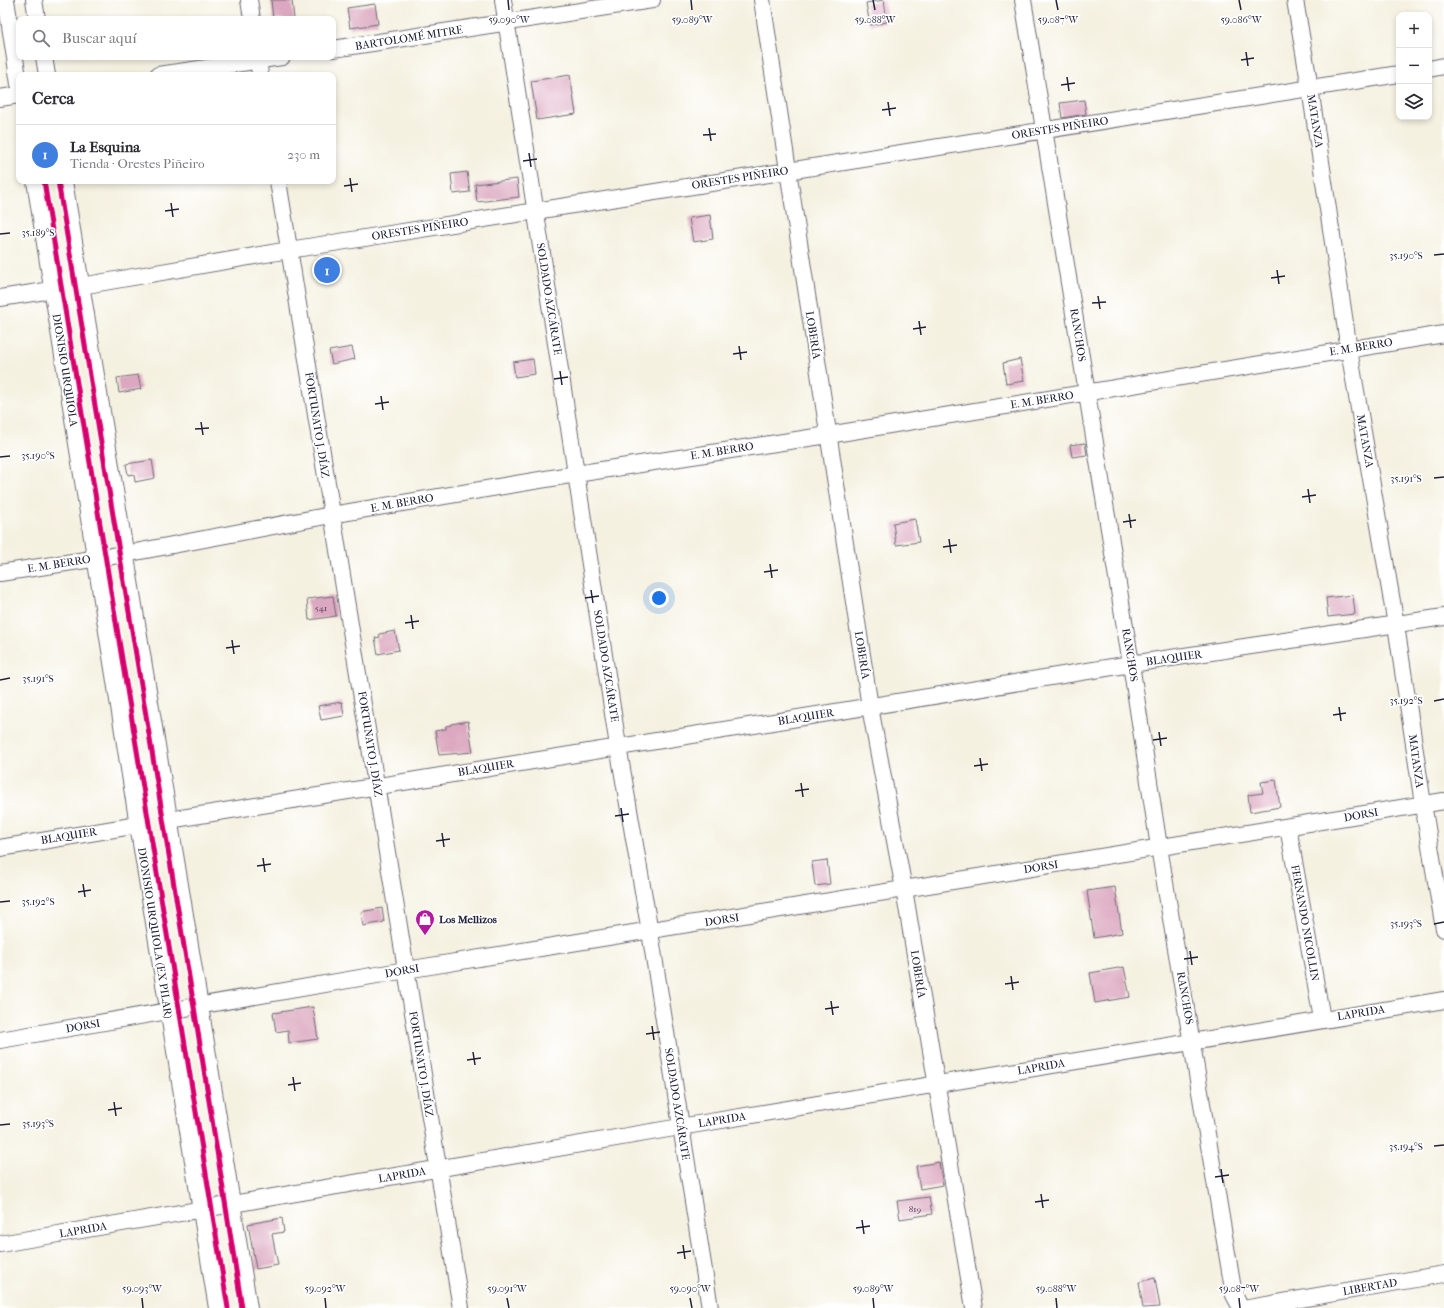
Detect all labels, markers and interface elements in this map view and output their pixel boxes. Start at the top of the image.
map controls [1396,12,1432,120]
button: + [1396,12,1432,48]
text: 59.090°W [488,14,531,26]
text: 59.089°W [672,14,714,26]
text: 59.088°W [855,14,896,26]
text: 59.087°W [1038,14,1079,26]
text: 59.086°W [1221,14,1263,26]
search box [16,16,336,60]
street label: BARTOLOMÉ MITRE [354,23,464,53]
icon: search [30,27,52,49]
text: Buscar aquí [62,29,137,47]
button: − [1396,48,1432,84]
button: layers [1396,84,1432,120]
text: Cerca [32,88,74,108]
street label: MATANZA [1304,93,1326,150]
street label: ORESTES PIÑEIRO [1011,114,1110,142]
text: La Esquina [70,138,140,156]
text: 1 [43,147,47,162]
text: 230 m [287,147,320,162]
text: Tienda · Orestes Piñeiro [70,156,205,171]
street label: ORESTES PIÑEIRO [691,164,790,192]
street label: ORESTES PIÑEIRO [371,215,470,243]
text: 35.189°S [21,227,55,239]
street label: SOLDADO AZCÁRATE [534,242,564,356]
text: 35.190°S [1389,250,1423,262]
pin: 1 [314,255,340,285]
street label: RANCHOS [1067,307,1089,363]
street label: LOBERÍA [803,310,823,361]
street label: DIONISIO URQUIOLA [50,313,80,428]
street label: E. M. BERRO [1328,336,1394,358]
street label: FORTUNATO J. DÍAZ [302,371,332,479]
street label: E. M. BERRO [1009,389,1075,411]
street label: MATANZA [1354,413,1376,470]
street label: E. M. BERRO [689,440,755,462]
text: 35.190°S [21,450,55,462]
text: 35.191°S [1390,473,1422,485]
street label: E. M. BERRO [369,491,435,515]
street label: E. M. BERRO [26,553,92,575]
your location [649,588,669,608]
house number: 541 [315,603,327,613]
street label: SOLDADO AZCÁRATE [591,609,621,723]
street label: RANCHOS [1119,627,1141,683]
street label: LOBERÍA [852,630,872,681]
street label: BLAQUIER [1145,647,1204,668]
text: 35.191°S [22,673,54,685]
street label: FORTUNATO J. DÍAZ [355,690,385,798]
text: 35.192°S [1389,695,1423,707]
street label: BLAQUIER [777,706,836,728]
street label: MATANZA [1406,733,1426,790]
street label: BLAQUIER [457,757,516,779]
street label: DORSI [1343,805,1380,824]
street label: BLAQUIER [40,825,99,847]
street label: DIONISIO URQUIOLA (EX PILAR) [135,846,175,1020]
street label: DORSI [1023,858,1060,876]
street label: FERNANDO NICOLLIN [1288,864,1322,983]
text: 35.192°S [21,896,55,908]
shop icon: Los Mellizos [414,908,436,936]
street label: DORSI [704,911,741,929]
place label: Los Mellizos [439,913,497,926]
text: 35.193°S [1390,918,1422,930]
street label: LOBERÍA [908,949,928,1000]
street label: DORSI [384,961,421,980]
street label: RANCHOS [1174,970,1196,1026]
street label: LAPRIDA [1336,1003,1387,1023]
street label: FORTUNATO J. DÍAZ [406,1010,436,1118]
street label: DORSI [65,1016,102,1035]
street label: SOLDADO AZCÁRATE [662,1047,692,1161]
street label: LAPRIDA [1016,1056,1067,1078]
street label: LAPRIDA [697,1110,748,1130]
text: 35.193°S [22,1118,54,1130]
text: 35.194°S [1389,1141,1423,1153]
street label: LAPRIDA [377,1164,428,1186]
house number: 819 [909,1204,922,1214]
street label: LAPRIDA [58,1219,109,1241]
street label: LIBERTAD [1342,1276,1398,1298]
text: 59.093°W [122,1283,163,1295]
text: 59.092°W [305,1283,347,1295]
text: 59.091°W [487,1283,528,1295]
text: 59.090°W [669,1283,712,1295]
text: 59.089°W [853,1283,895,1295]
text: 59.088°W [1036,1283,1077,1295]
text: 59.087°W [1219,1283,1260,1295]

